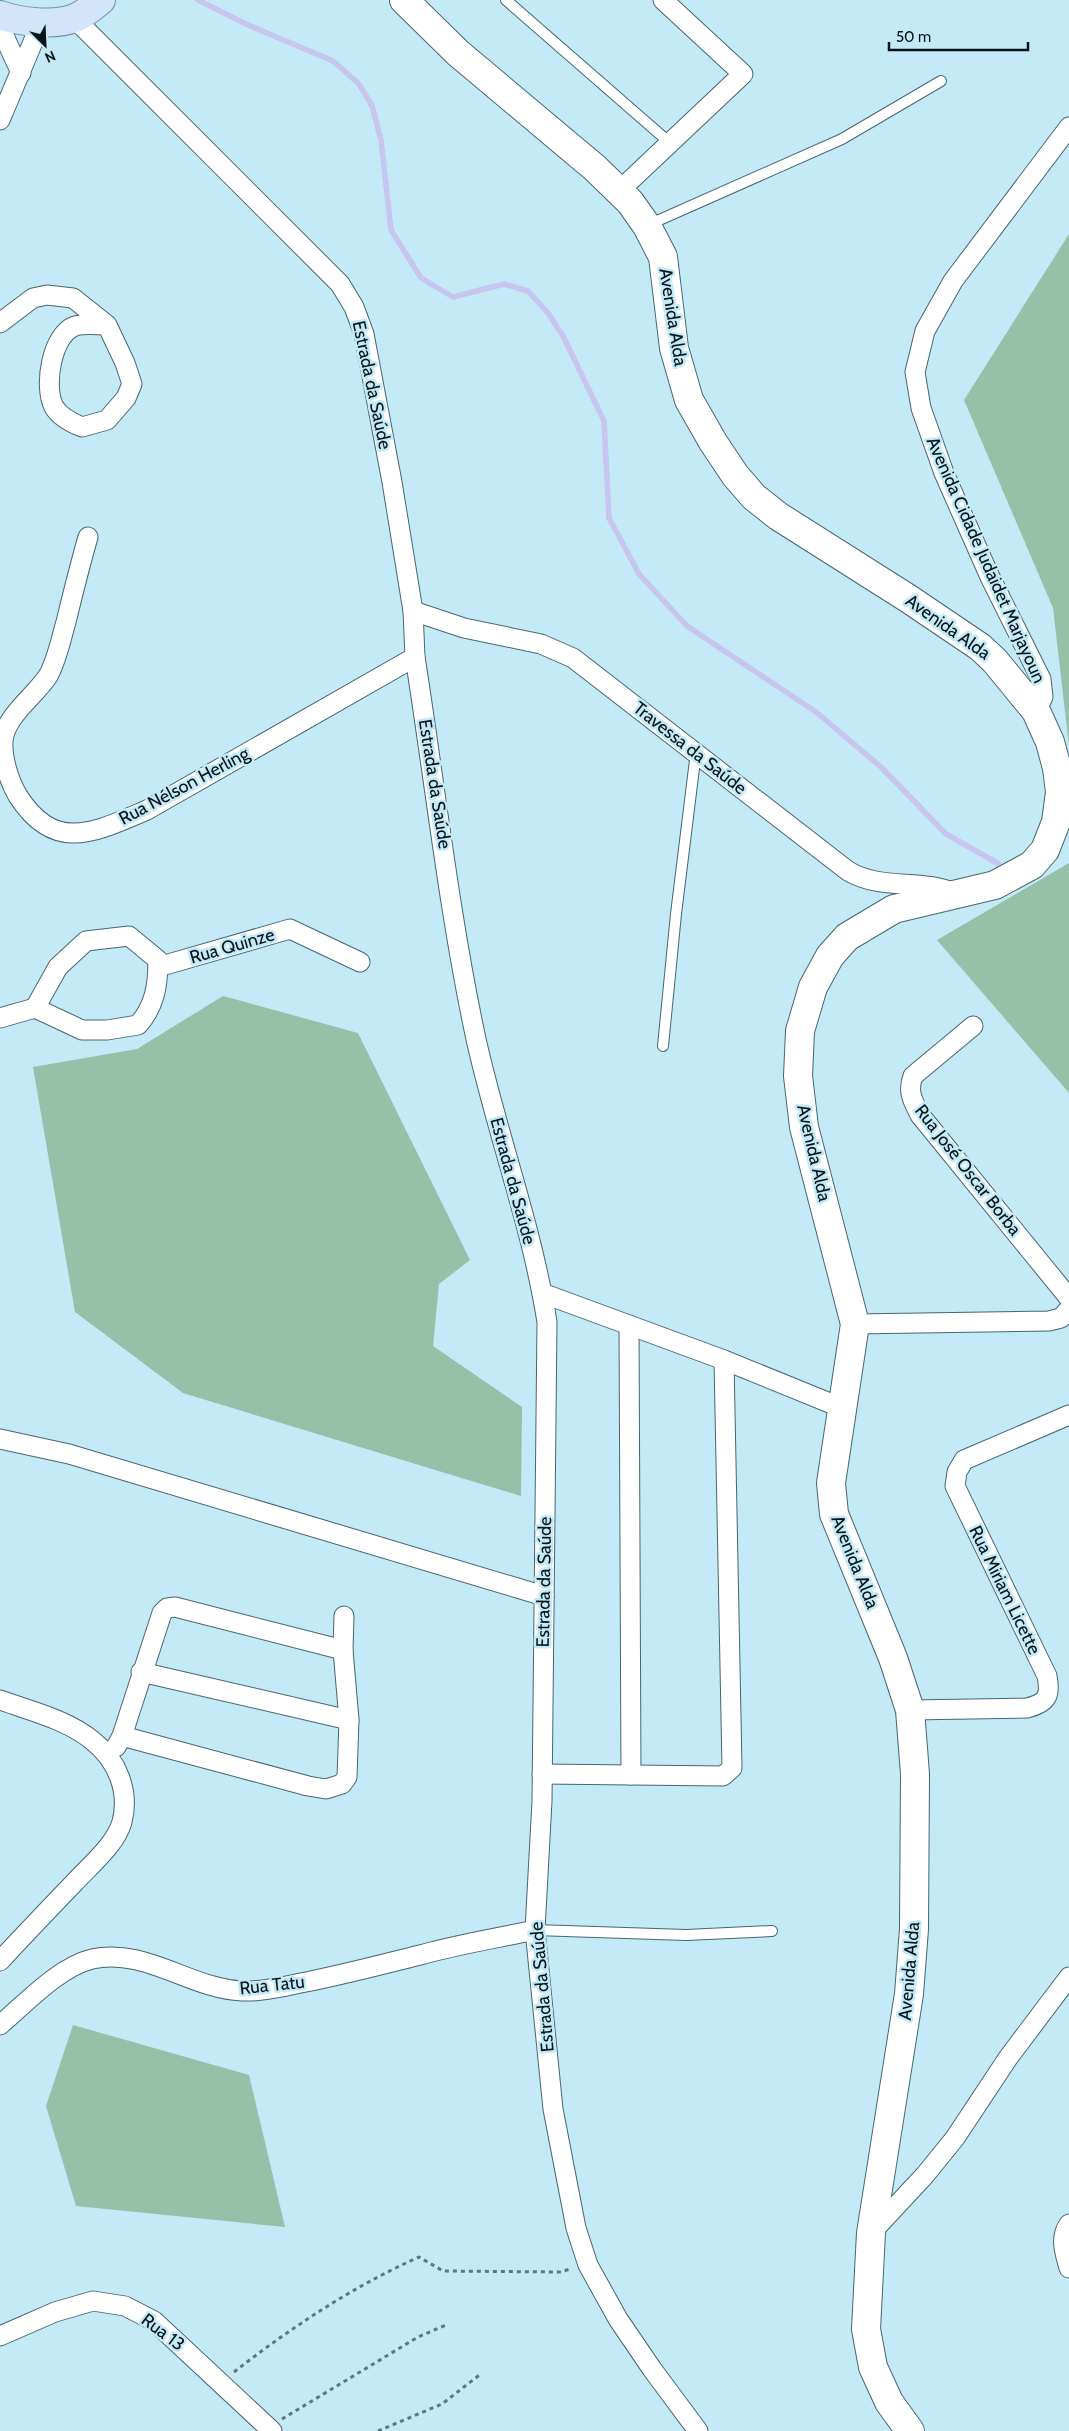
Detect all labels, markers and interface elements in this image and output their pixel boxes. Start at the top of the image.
north arrow [20,20,70,70]
scale bar [889,20,1028,52]
text: 50 m [896,28,931,46]
text: N [42,47,58,67]
street label: Avenida Alda [654,267,692,368]
street label: Estrada da Saúde [348,319,396,451]
street label: Avenida Cidade Judaidet Marjayoun [922,434,1050,686]
street label: Avenida Alda [901,590,995,665]
street label: Travessa da Saúde [629,697,751,799]
street label: Estrada da Saúde [414,718,456,850]
street label: Rua Nélson Herling [115,742,254,830]
street label: Rua Quinze [187,923,277,969]
street label: Rua José Oscar Borba [910,1100,1026,1240]
street label: Avenida Alda [792,1102,836,1204]
street label: Estrada da Saúde [485,1115,541,1247]
street label: Avenida Alda [826,1512,884,1612]
street label: Estrada da Saúde [532,1516,556,1648]
street label: Rua Miriam Licette [964,1522,1046,1658]
street label: Estrada da Saúde [525,1921,559,2053]
street label: Avenida Alda [894,1921,924,2021]
street label: Rua Tatu [238,1971,306,1999]
street label: Rua 13 [137,2309,189,2355]

